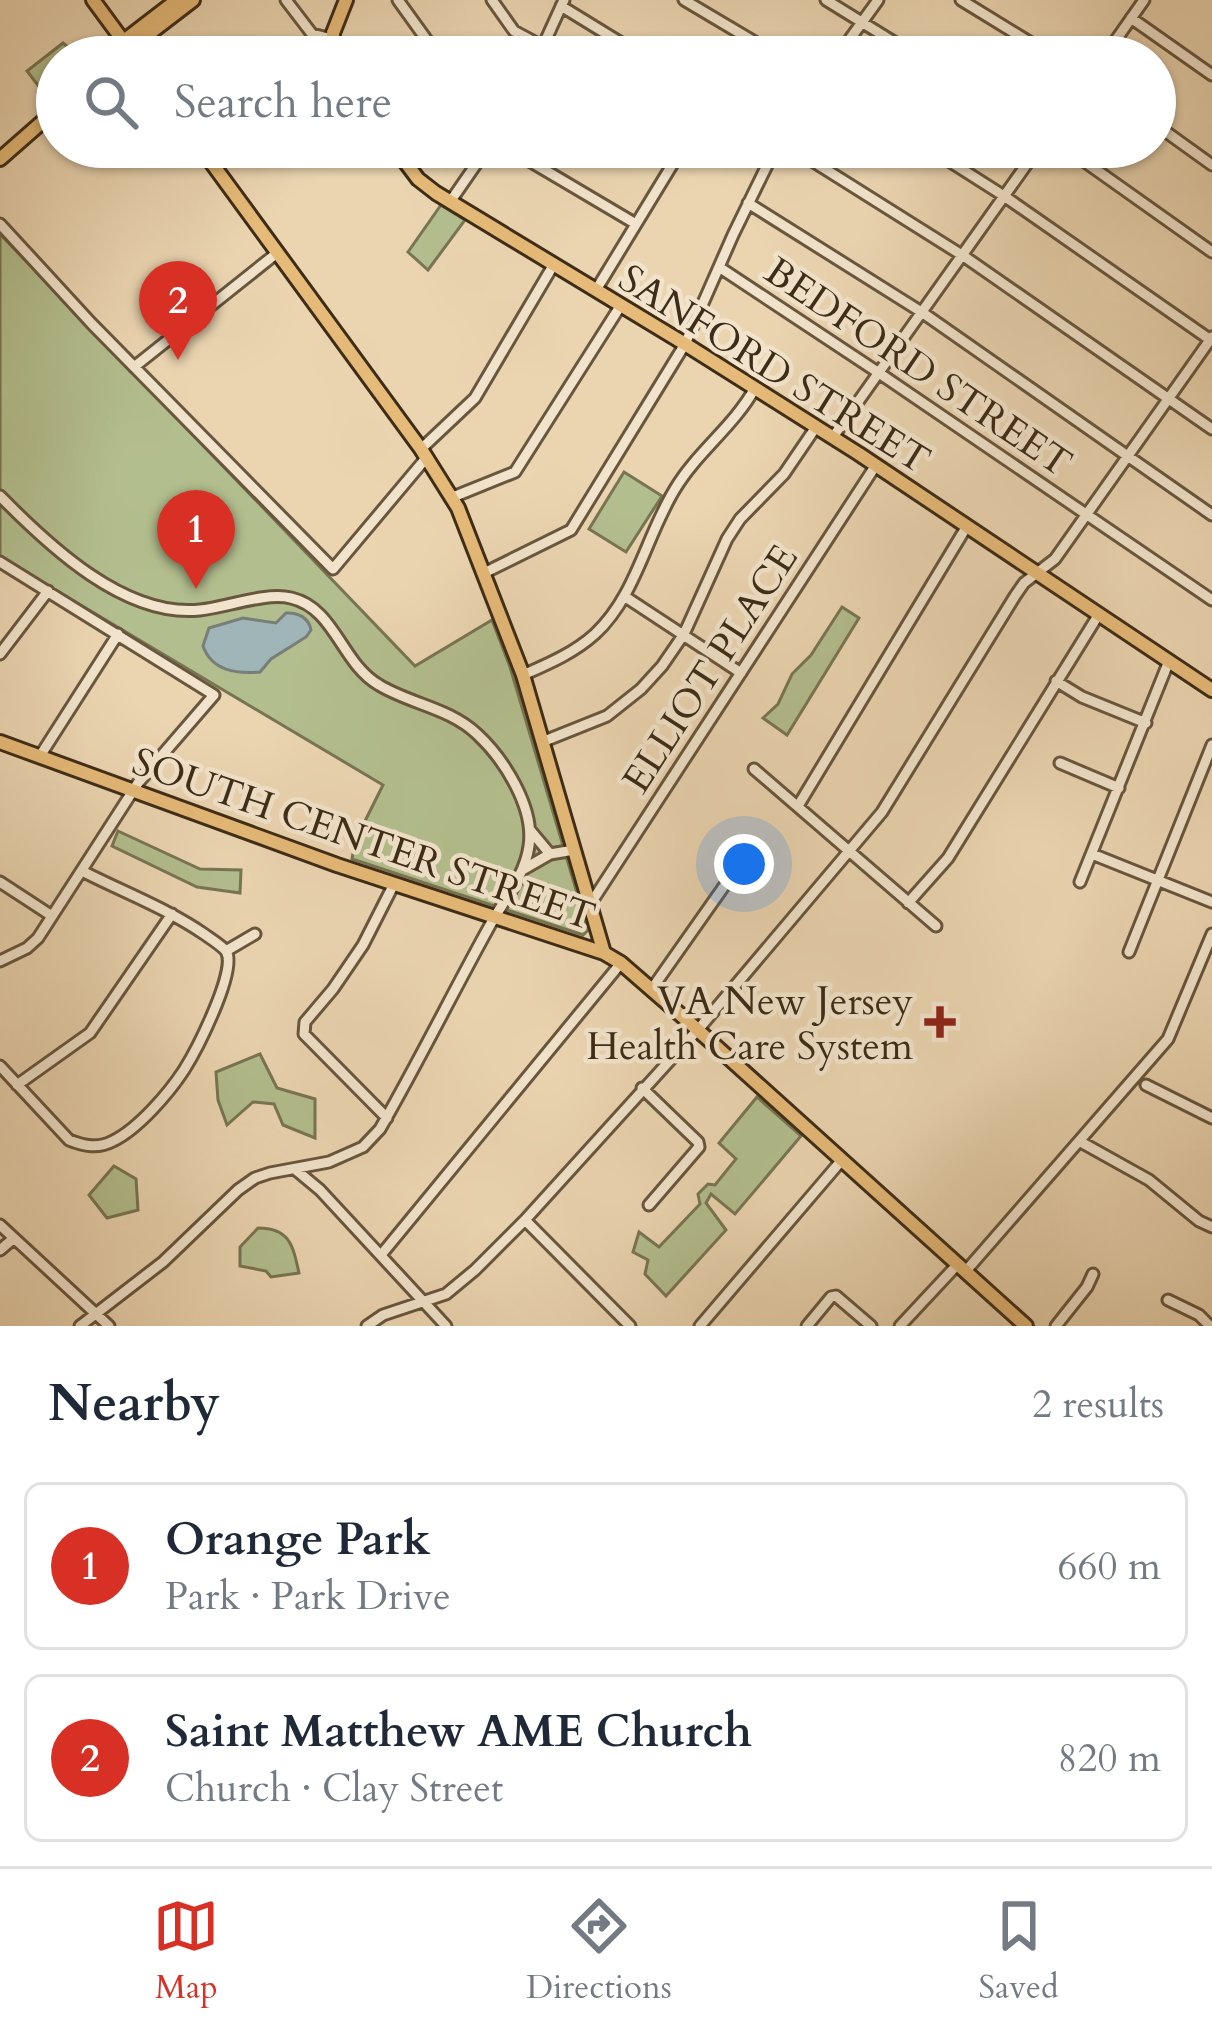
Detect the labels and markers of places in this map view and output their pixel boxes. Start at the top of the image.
pin: 2 [139,261,217,360]
pin: 1 [157,490,235,589]
place label: VA New Jersey Health Care System [586,975,913,1073]
marker: VA New Jersey Health Care System [924,1006,956,1038]

